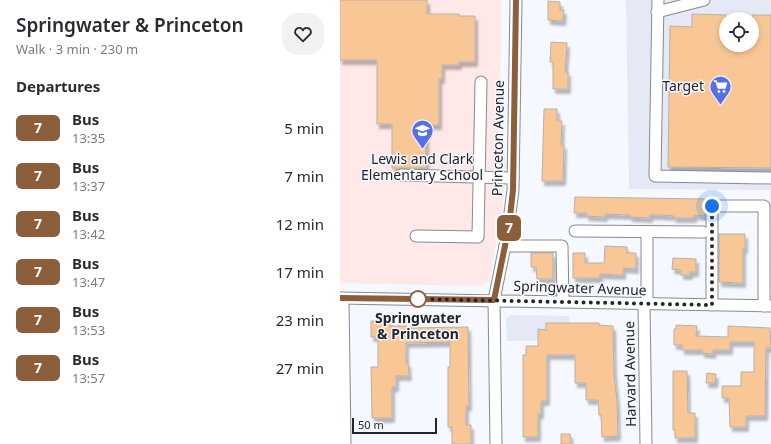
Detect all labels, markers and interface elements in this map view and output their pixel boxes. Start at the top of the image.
text: Springwater & Princeton [16,12,244,38]
map controls [719,12,759,52]
button: locate [719,12,759,52]
button: heart [282,13,324,55]
text: Walk · 3 min · 230 m [16,40,138,58]
supermarket icon: Target [707,73,733,106]
text: Departures [16,76,100,96]
place label: Target [662,76,704,95]
street label: Princeton Avenue [487,80,508,196]
text: Bus [72,109,99,129]
text: 7 [34,118,42,137]
text: 5 min [284,118,324,138]
school or university icon: Lewis and Clark Elementary School [409,118,435,151]
text: 13:35 [72,129,105,147]
place label: Lewis and Clark Elementary School [361,149,483,184]
text: Bus [72,157,99,177]
text: 7 [34,166,42,185]
text: 7 min [284,166,324,186]
text: 13:37 [72,177,105,195]
your location [702,196,722,216]
text: Bus [72,205,99,225]
text: 7 [34,214,42,233]
text: 12 min [276,214,324,234]
line badge: 7 [496,215,522,241]
text: 7 [505,218,513,237]
text: 13:42 [72,225,105,243]
text: Bus [72,253,99,273]
text: 7 [34,262,42,281]
text: 17 min [276,262,324,282]
text: 13:47 [72,273,105,291]
street label: Springwater Avenue [513,276,647,299]
marker: Springwater & Princeton [409,290,427,308]
text: Bus [72,301,99,321]
place label: Springwater & Princeton [375,308,462,343]
text: 7 [34,310,42,329]
text: 23 min [276,310,324,330]
text: 13:53 [72,321,105,339]
street label: Harvard Avenue [619,321,640,427]
text: Bus [72,349,99,369]
text: 7 [34,358,42,377]
text: 27 min [276,358,324,378]
text: 13:57 [72,369,105,387]
scale bar [352,416,437,435]
text: 50 m [358,417,384,432]

